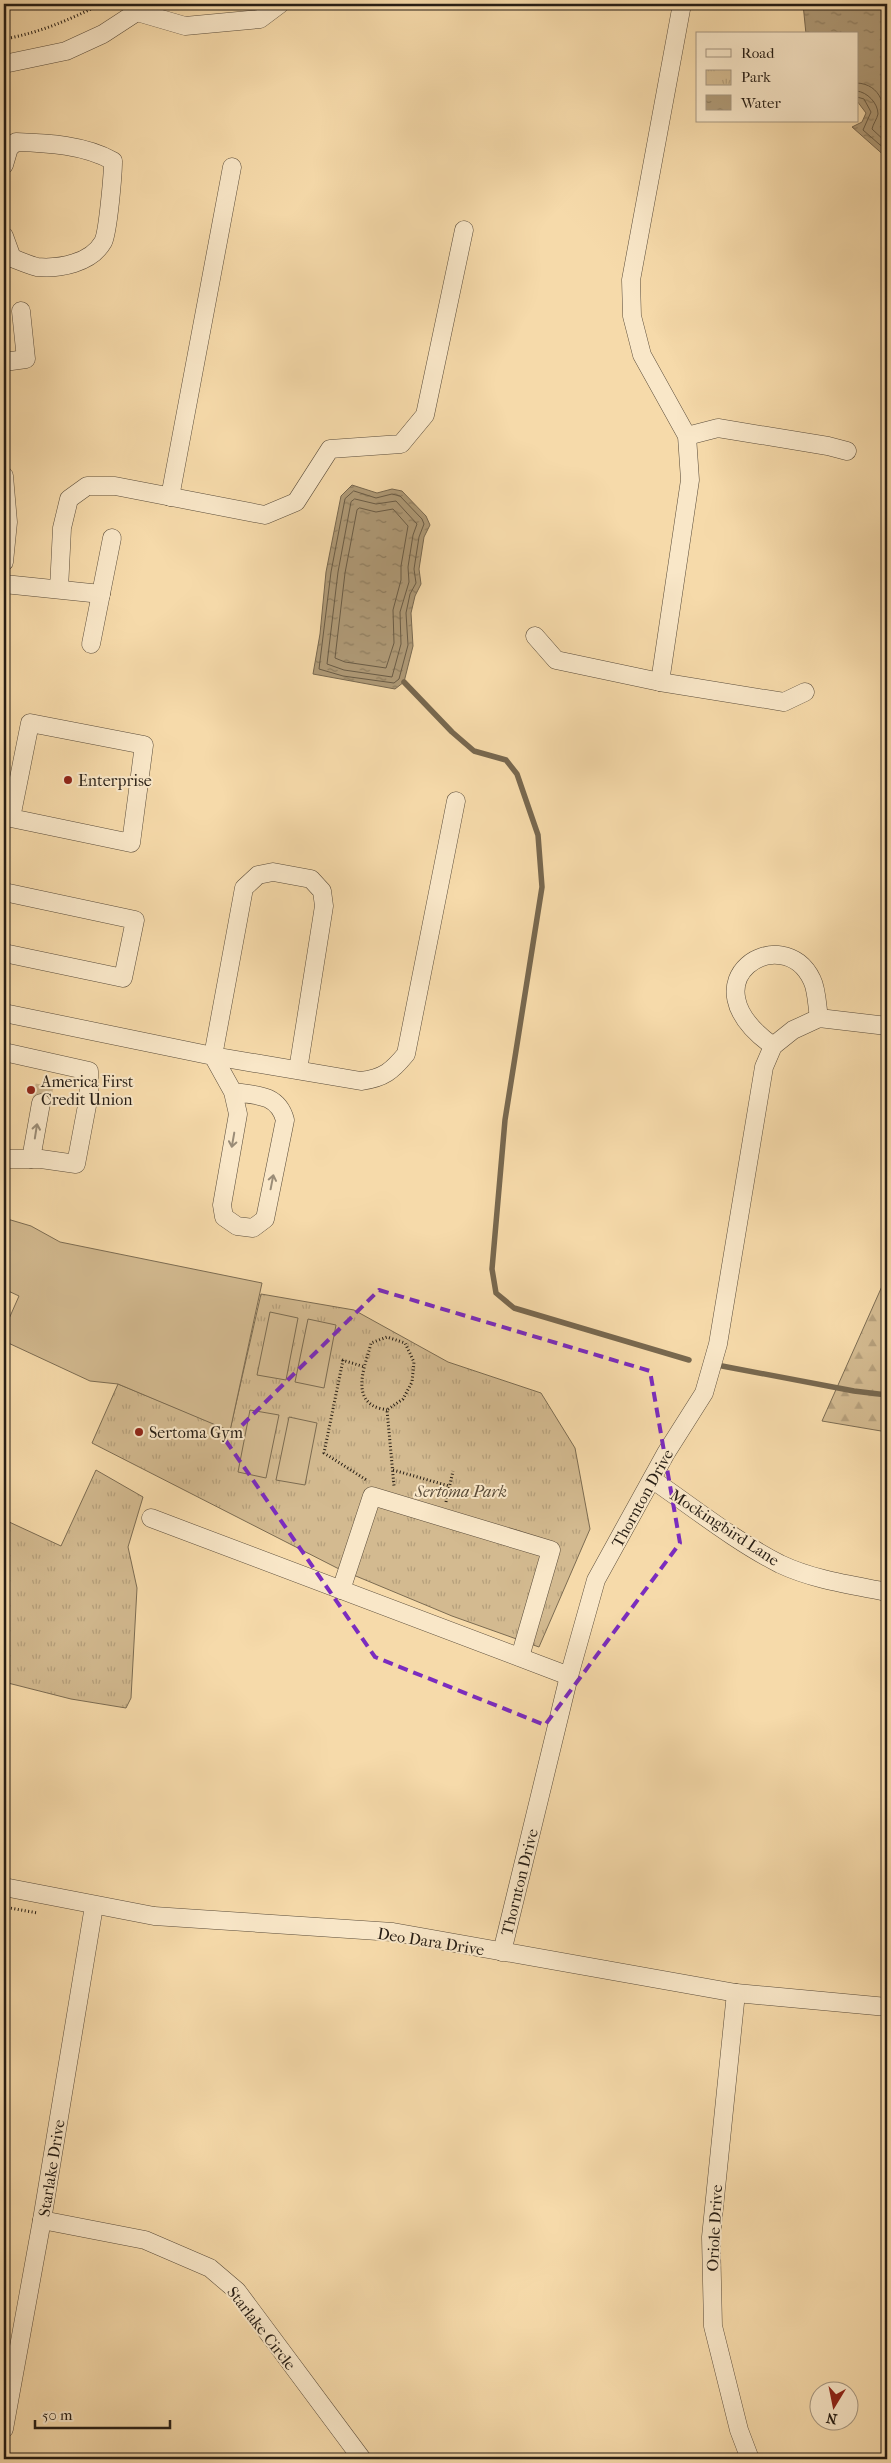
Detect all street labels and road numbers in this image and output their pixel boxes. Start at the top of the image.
street label: Thornton Drive [608,1446,677,1551]
street label: Mockingbird Lane [667,1485,783,1570]
street label: Thornton Drive [497,1827,542,1938]
street label: Deo Dara Drive [376,1924,486,1959]
street label: Starlake Drive [34,2118,69,2218]
street label: Oriole Drive [703,2184,726,2272]
street label: Starlake Circle [223,2283,300,2374]

